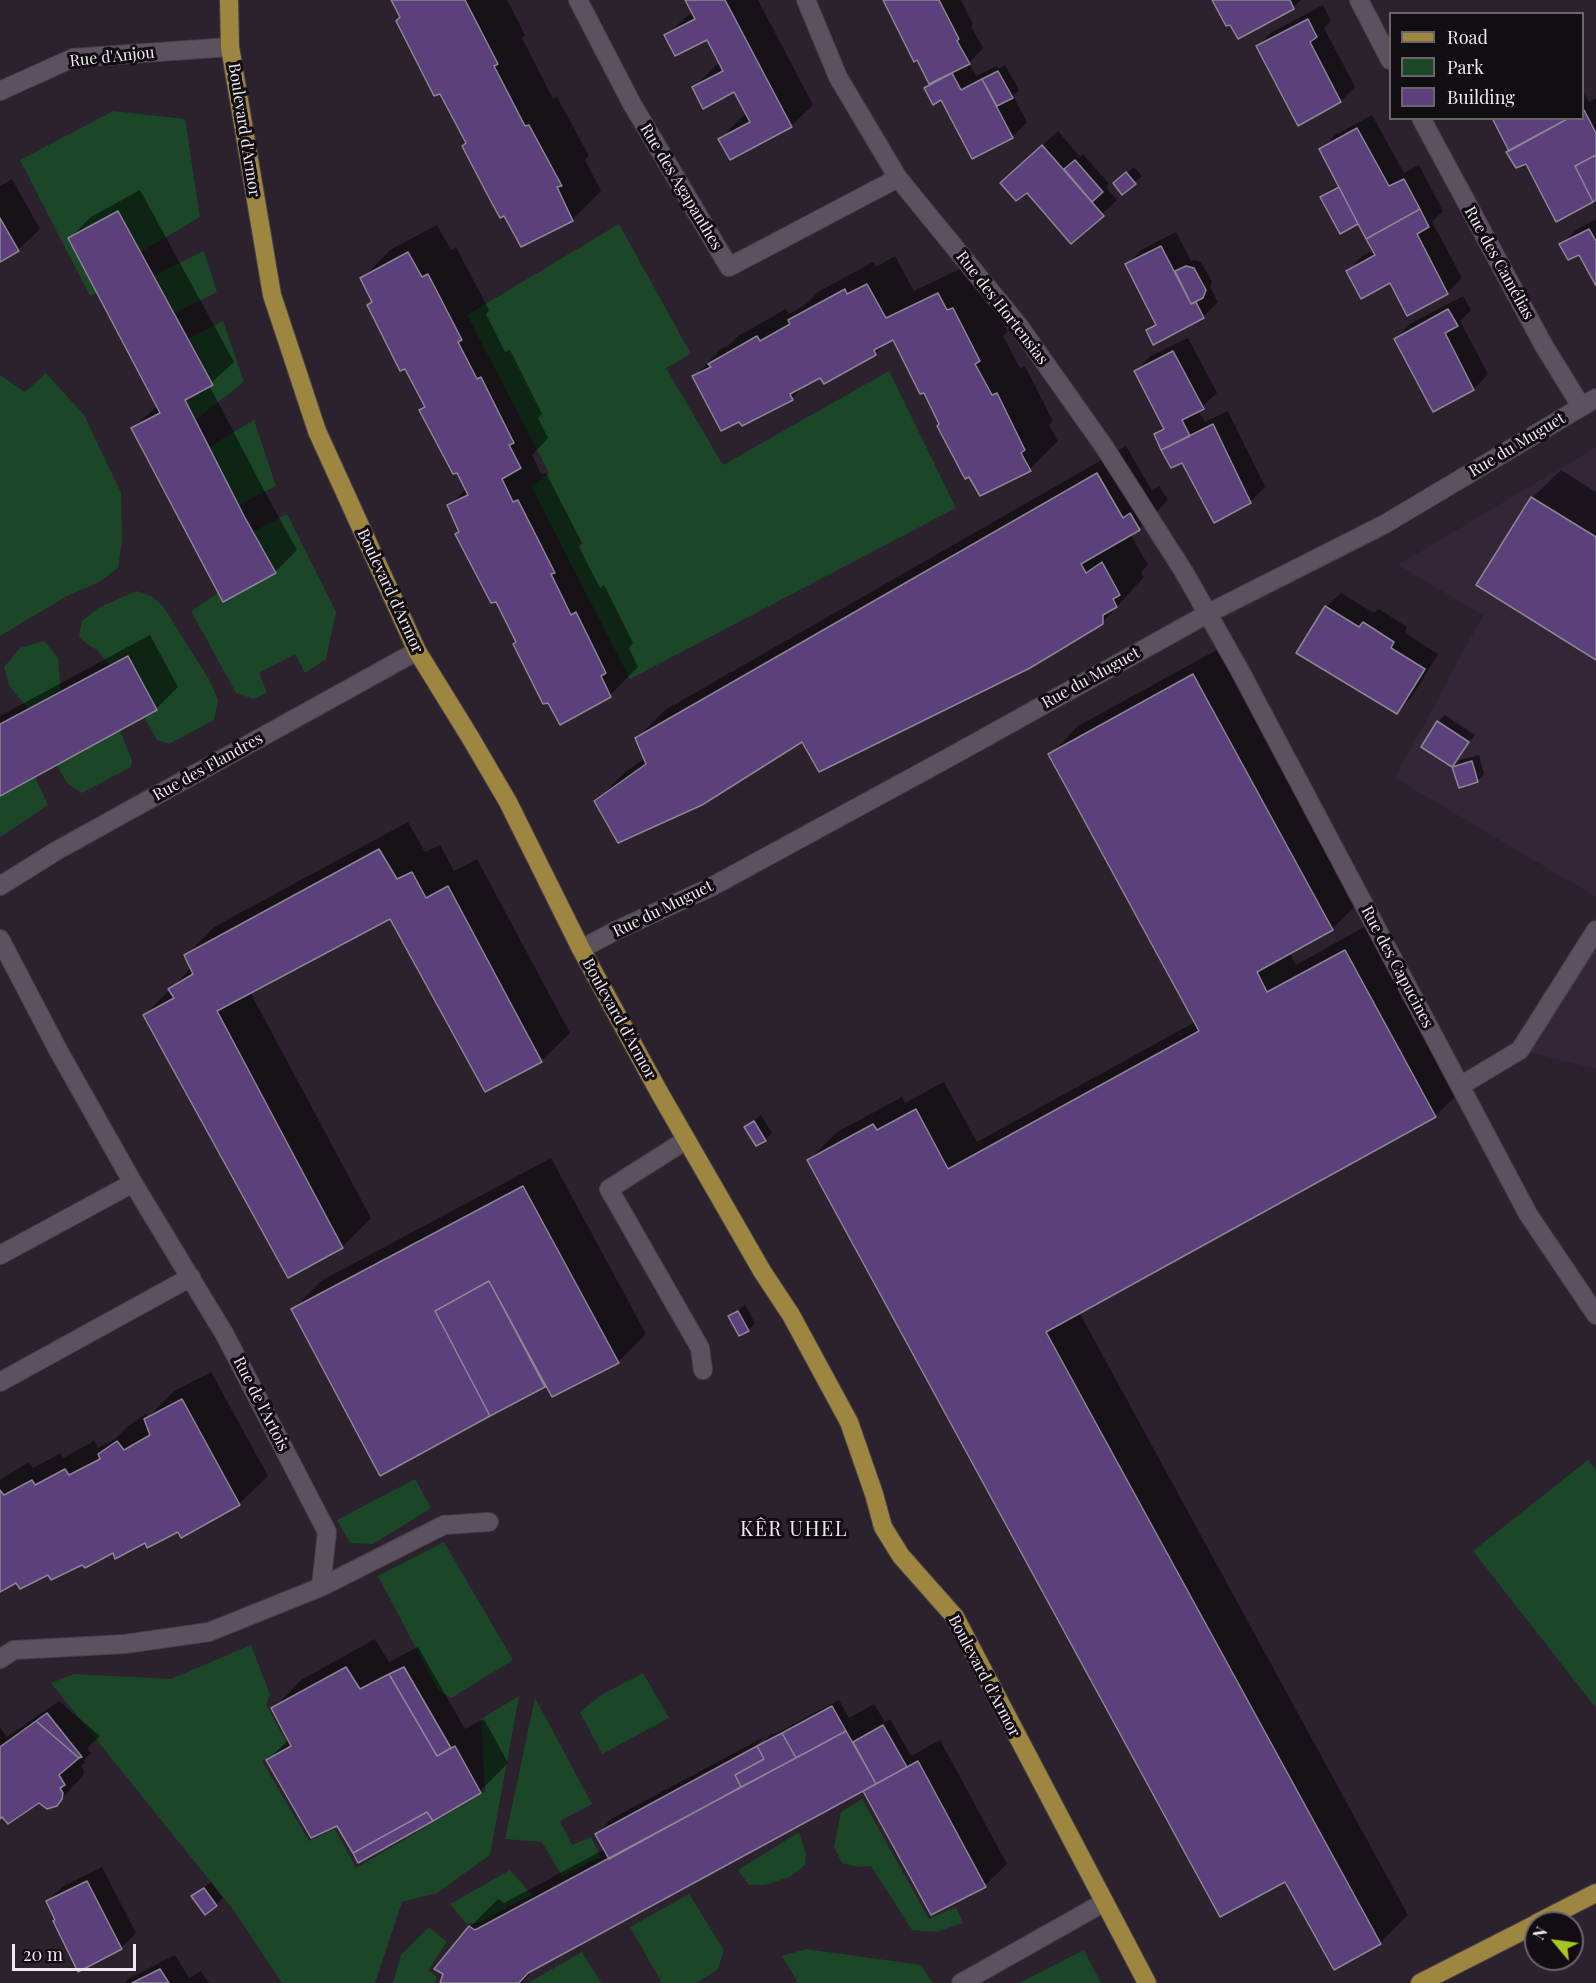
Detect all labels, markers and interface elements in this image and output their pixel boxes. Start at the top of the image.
legend [1389,12,1584,120]
text: Road [1447,25,1488,49]
street label: Rue d'Anjou [69,43,155,71]
text: Park [1447,55,1484,79]
street label: Boulevard d'Armor [224,62,264,198]
text: Building [1447,85,1515,109]
street label: Rue des Agapanthes [636,120,726,254]
street label: Rue des Camélias [1460,203,1538,323]
street label: Rue des Hortensias [952,248,1052,368]
street label: Rue du Muguet [1465,409,1569,481]
street label: Boulevard d'Armor [353,526,427,656]
street label: Rue du Muguet [1039,643,1143,713]
street label: Rue des Flandres [150,729,266,805]
street label: Rue du Muguet [610,877,716,941]
street label: Rue des Capucines [1357,903,1437,1031]
street label: Boulevard d'Armor [578,955,660,1083]
street label: Rue de l'Artois [229,1354,293,1454]
district label: KÊR UHEL [740,1518,848,1542]
street label: Boulevard d'Armor [944,1612,1024,1740]
north arrow [1524,1911,1584,1971]
text: N [1528,1923,1552,1943]
scale bar [15,1932,140,1970]
text: 20 m [23,1942,63,1966]

